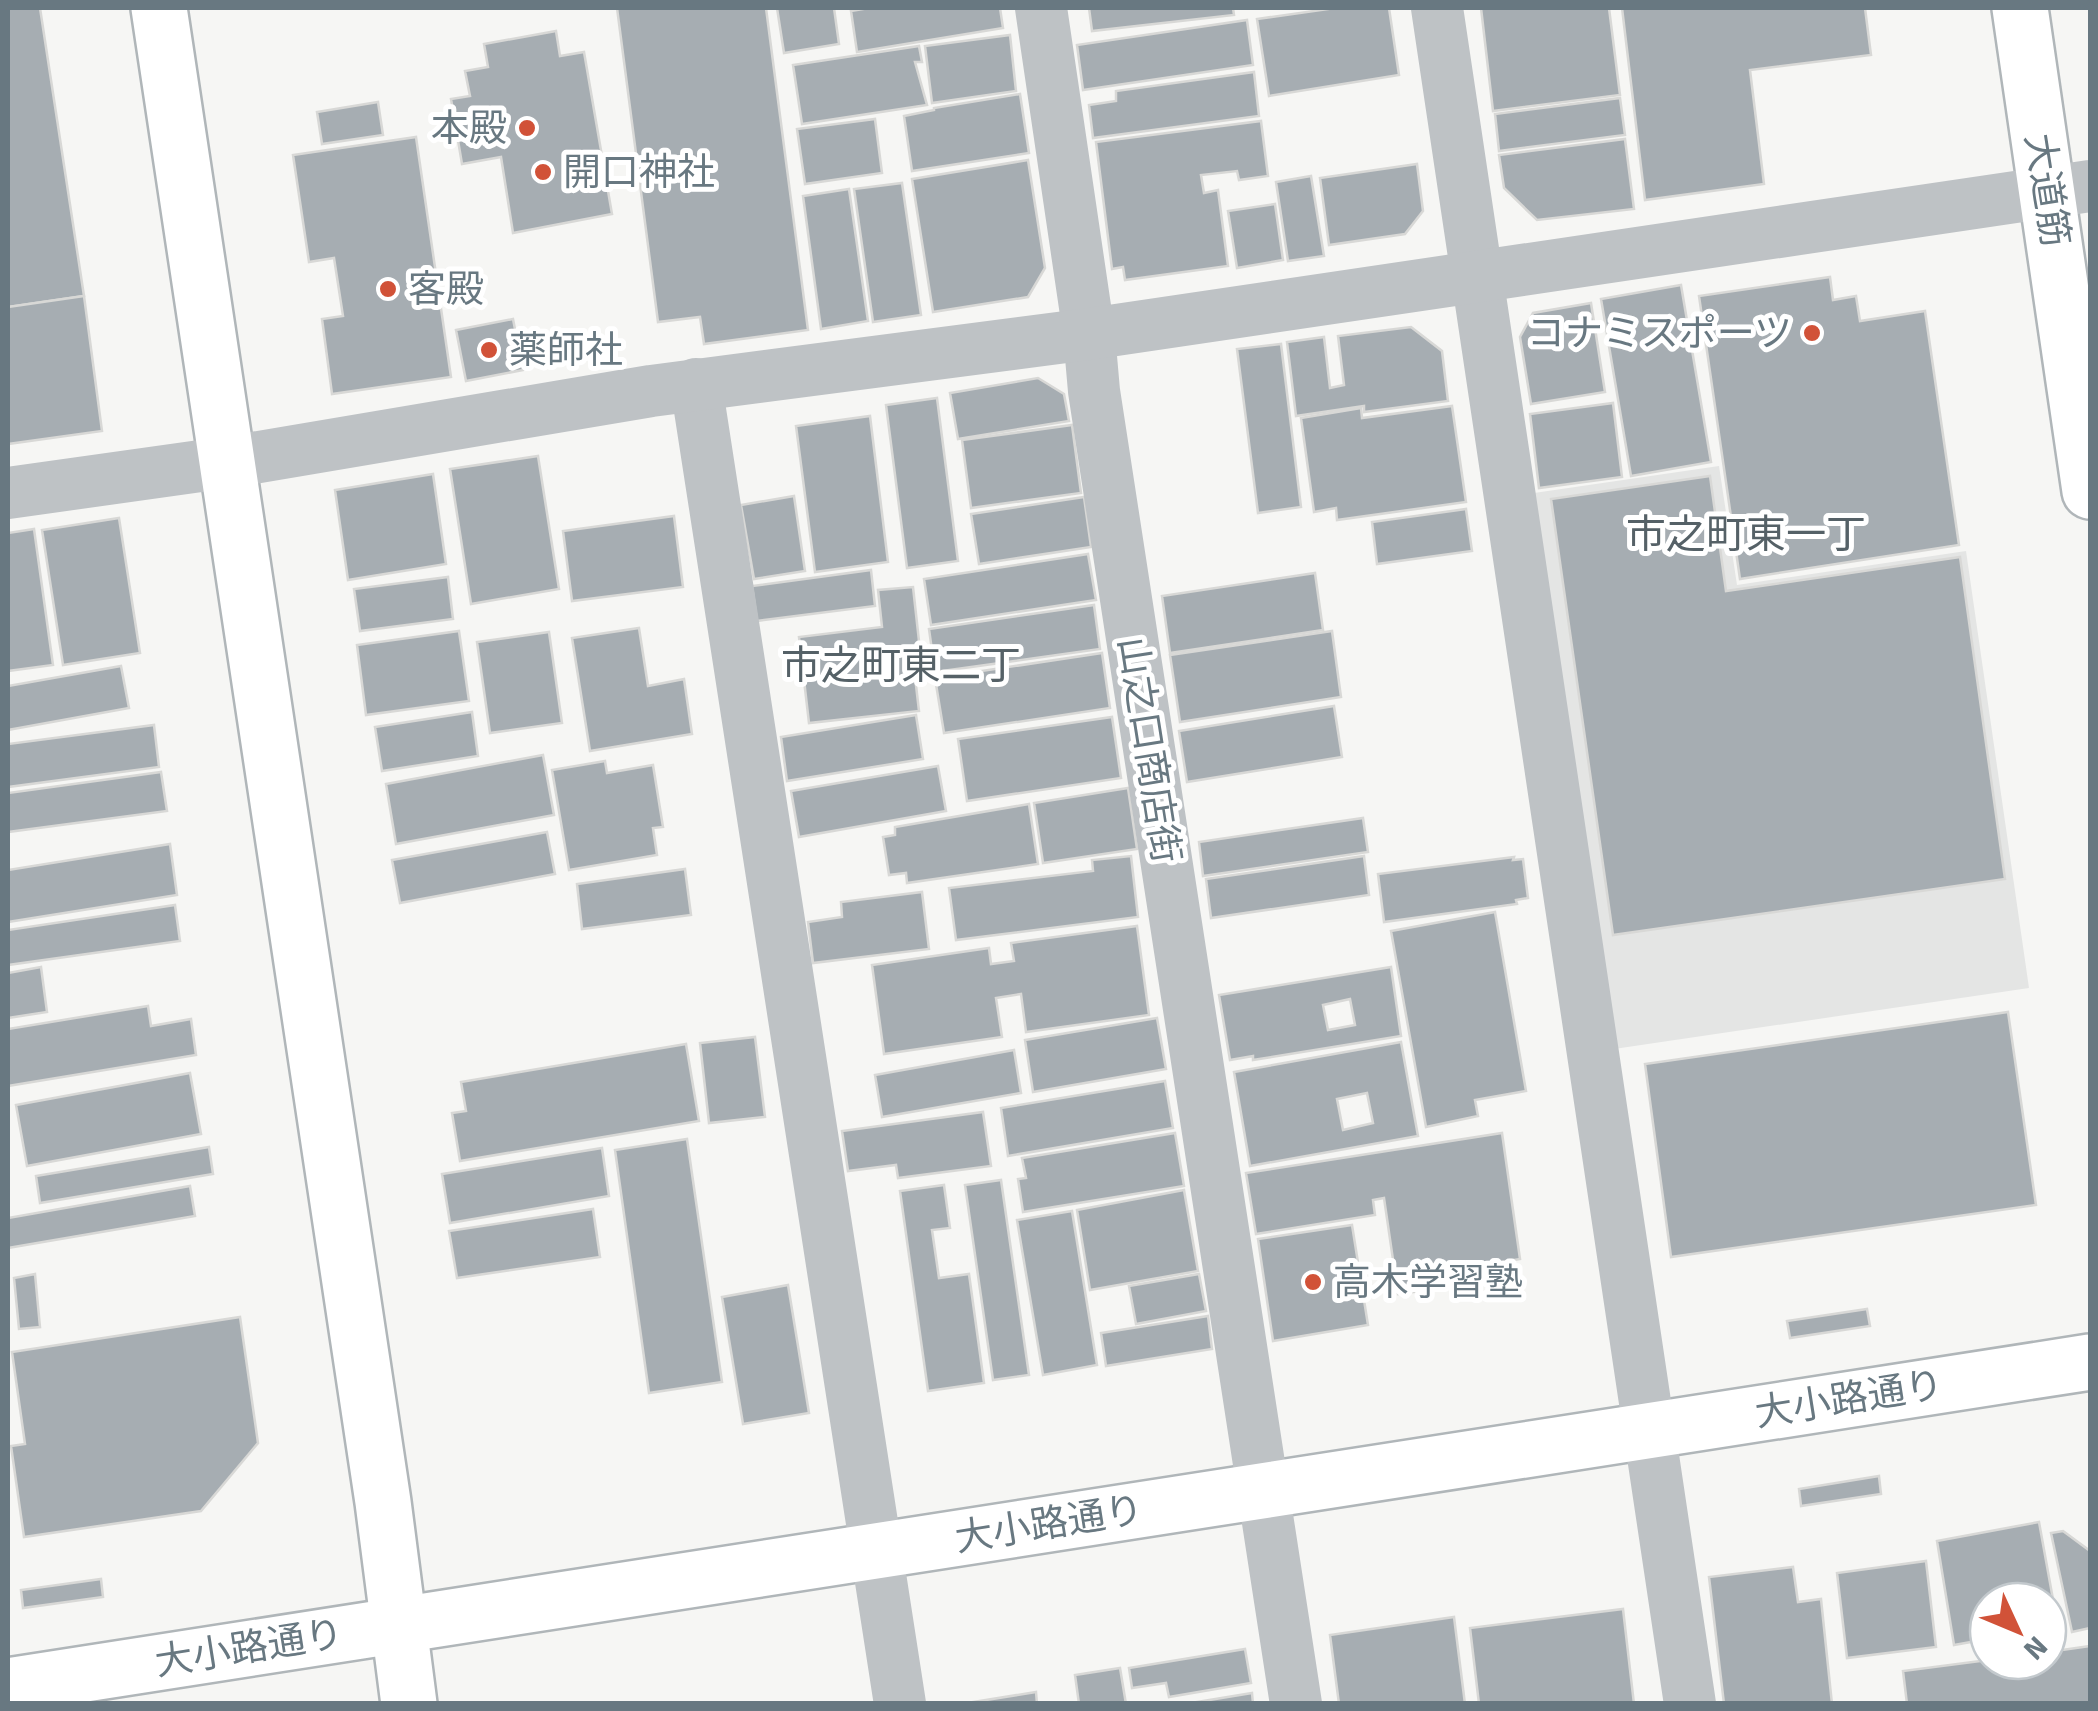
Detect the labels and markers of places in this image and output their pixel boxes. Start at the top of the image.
place label: 本殿 [431,105,507,152]
marker: 本殿 [516,117,538,139]
place label: 開口神社 [563,149,715,196]
marker: 開口神社 [532,161,554,183]
place label: 客殿 [408,266,484,313]
marker: 客殿 [377,278,399,300]
place label: コナミスポーツ [1527,310,1792,357]
marker: コナミスポーツ [1801,322,1823,344]
place label: 薬師社 [509,327,623,374]
marker: 薬師社 [478,339,500,361]
place label: 高木学習塾 [1333,1259,1523,1306]
marker: 高木学習塾 [1302,1271,1324,1293]

